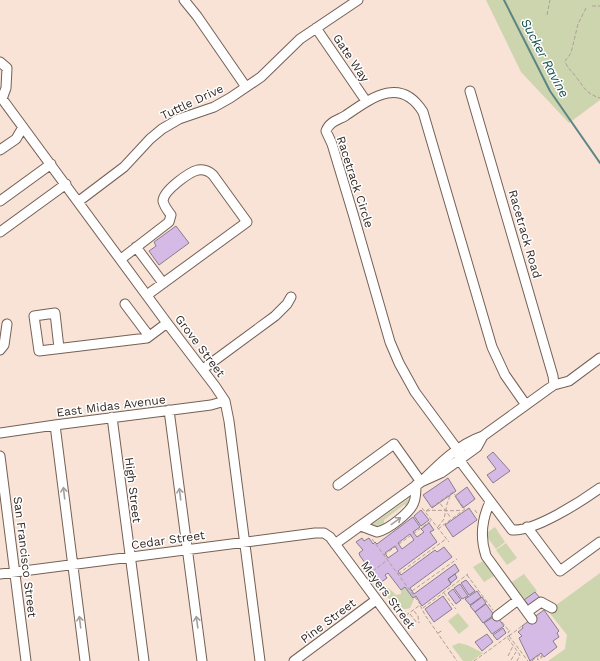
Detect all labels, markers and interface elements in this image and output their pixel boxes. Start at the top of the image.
water label: Sucker Ravine [518,16,572,100]
street label: Gate Way [330,31,373,85]
street label: Tuttle Drive [158,81,226,123]
street label: Racetrack Circle [334,134,376,230]
street label: Racetrack Road [506,188,544,280]
street label: Grove Street [172,312,228,380]
street label: East Midas Avenue [56,392,167,420]
street label: High Street [122,456,144,524]
one-way arrow [60,487,68,500]
one-way arrow [176,487,184,500]
street label: San Francisco Street [11,496,39,618]
one-way arrow [390,517,401,525]
street label: Cedar Street [130,528,206,552]
street label: Meyers Street [358,558,418,632]
street label: Pine Street [298,596,358,646]
one-way arrow [76,616,84,629]
one-way arrow [193,616,201,629]

